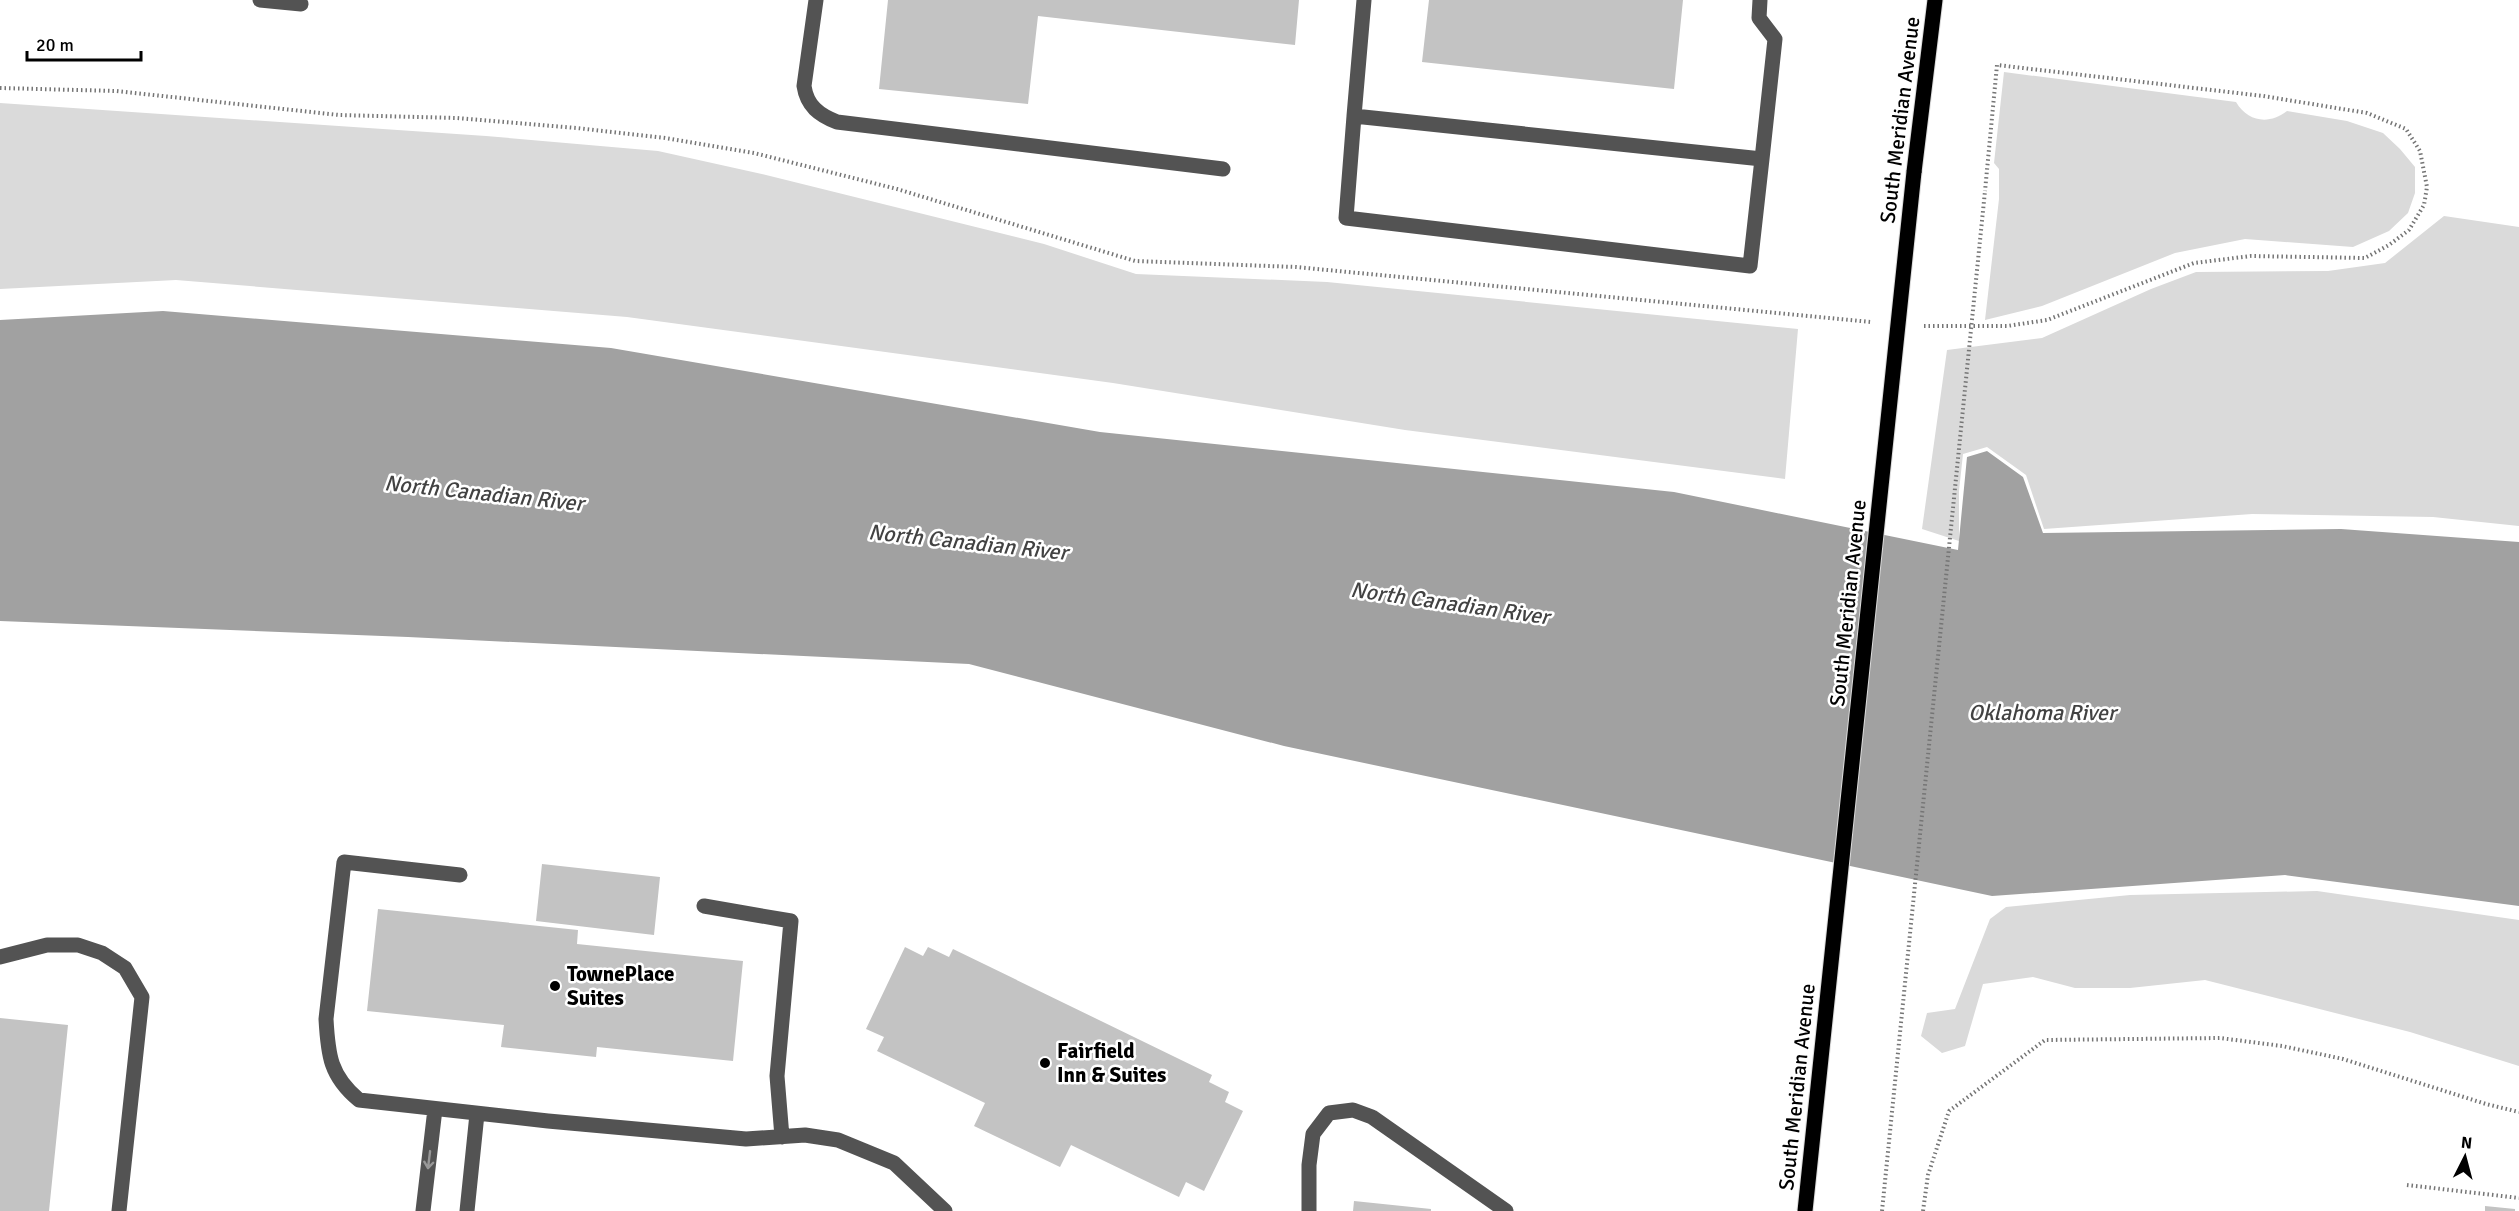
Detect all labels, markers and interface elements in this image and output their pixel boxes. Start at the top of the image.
street label: South Meridian Avenue [1874,15,1926,225]
scale bar [27,24,141,62]
text: 20 m [36,34,74,56]
water label: North Canadian River [383,469,588,517]
street label: South Meridian Avenue [1824,498,1872,708]
water label: North Canadian River [867,518,1072,566]
water label: North Canadian River [1349,576,1554,631]
water label: Oklahoma River [1968,699,2119,726]
place label: TownePlace Suites [567,961,675,1011]
marker: TownePlace Suites [548,979,562,993]
street label: South Meridian Avenue [1773,982,1821,1192]
place label: Fairfield Inn & Suites [1057,1038,1166,1088]
marker: Fairfield Inn & Suites [1038,1056,1052,1070]
north arrow [2435,1127,2495,1187]
text: N [2460,1133,2473,1154]
one-way arrow [423,1149,434,1169]

